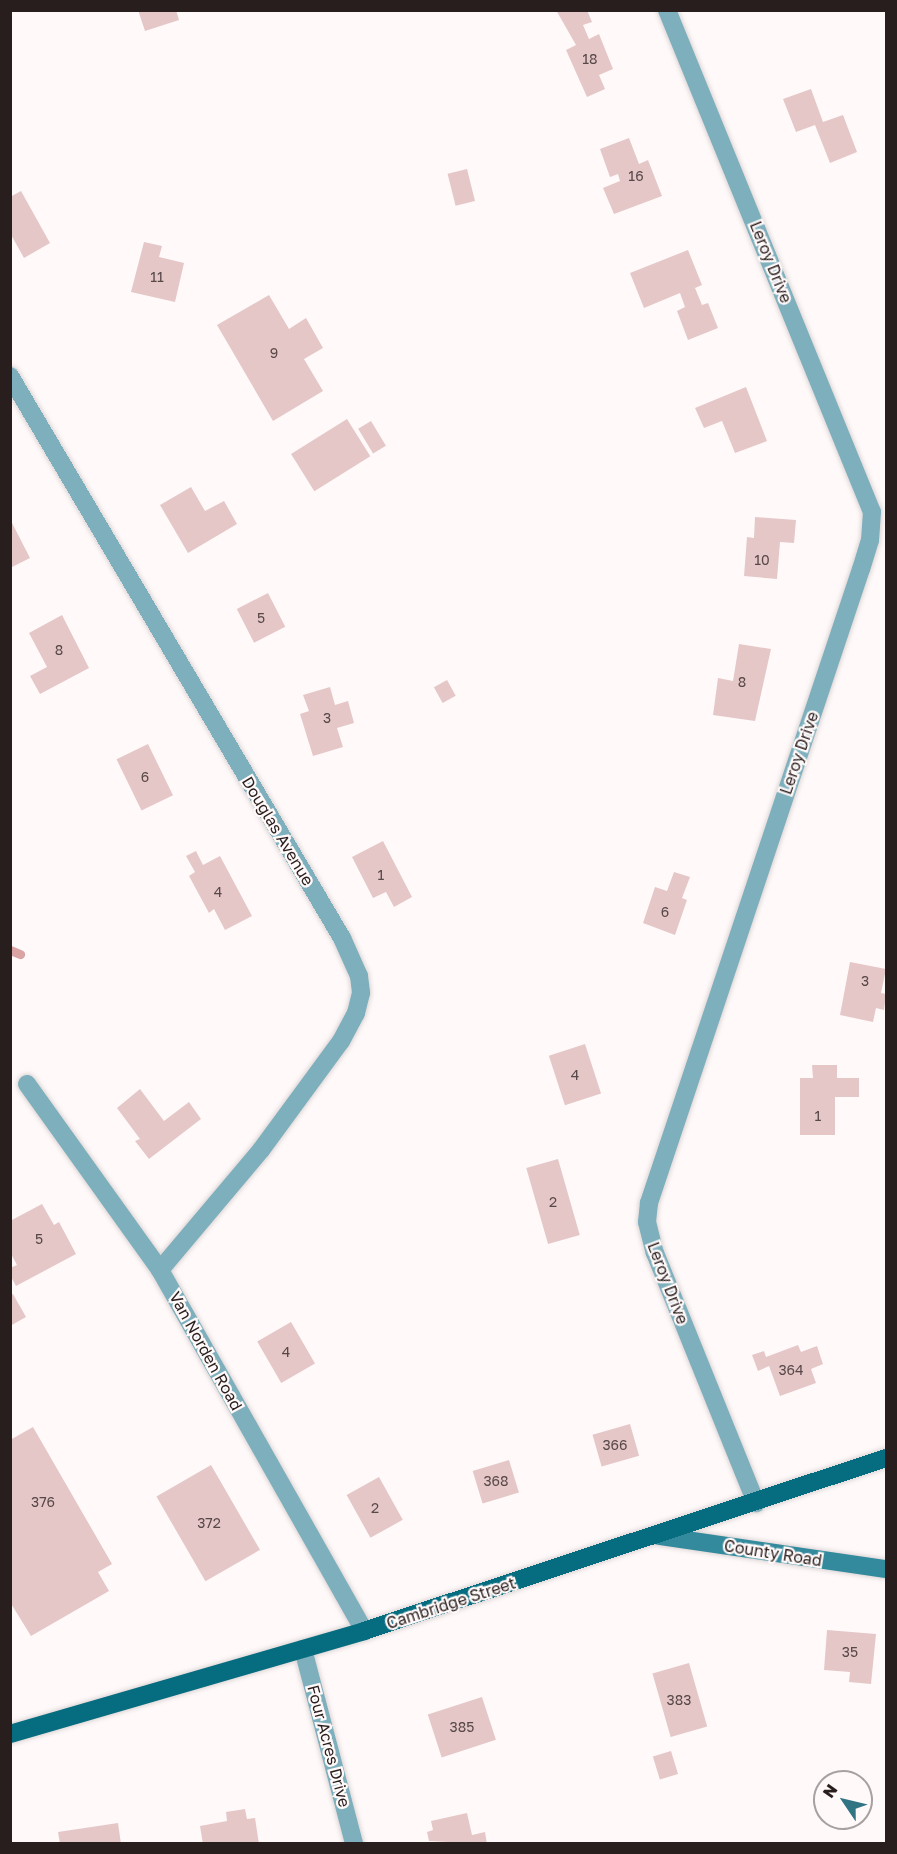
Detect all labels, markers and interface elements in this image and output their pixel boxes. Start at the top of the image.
house number: 18 [582,51,598,67]
house number: 16 [628,168,644,184]
street label: Leroy Drive [746,218,796,306]
house number: 11 [150,269,164,285]
house number: 9 [270,345,278,361]
house number: 10 [754,552,770,568]
house number: 5 [257,610,265,626]
house number: 8 [55,642,63,658]
house number: 8 [738,674,746,690]
street label: Leroy Drive [776,709,822,797]
house number: 3 [323,710,331,726]
house number: 6 [141,769,149,785]
street label: Douglas Avenue [238,773,318,889]
house number: 1 [378,867,384,883]
house number: 4 [214,884,222,900]
house number: 6 [661,904,669,920]
house number: 3 [861,973,869,989]
house number: 4 [571,1067,579,1083]
house number: 1 [815,1108,821,1124]
house number: 2 [549,1194,557,1210]
house number: 5 [35,1231,43,1247]
street label: Leroy Drive [644,1239,692,1327]
street label: Van Norden Road [165,1288,247,1414]
house number: 4 [282,1344,290,1360]
house number: 364 [778,1362,804,1378]
house number: 366 [602,1437,628,1453]
house number: 368 [483,1473,509,1489]
house number: 376 [31,1494,55,1510]
house number: 2 [371,1500,379,1516]
house number: 372 [197,1515,221,1531]
street label: County Road [723,1536,823,1570]
street label: Cambridge Street [384,1573,518,1633]
house number: 35 [842,1644,858,1660]
street label: Four Acres Drive [303,1683,355,1809]
house number: 383 [667,1692,691,1708]
house number: 385 [450,1719,474,1735]
north arrow [813,1770,873,1830]
text: N [818,1780,842,1802]

